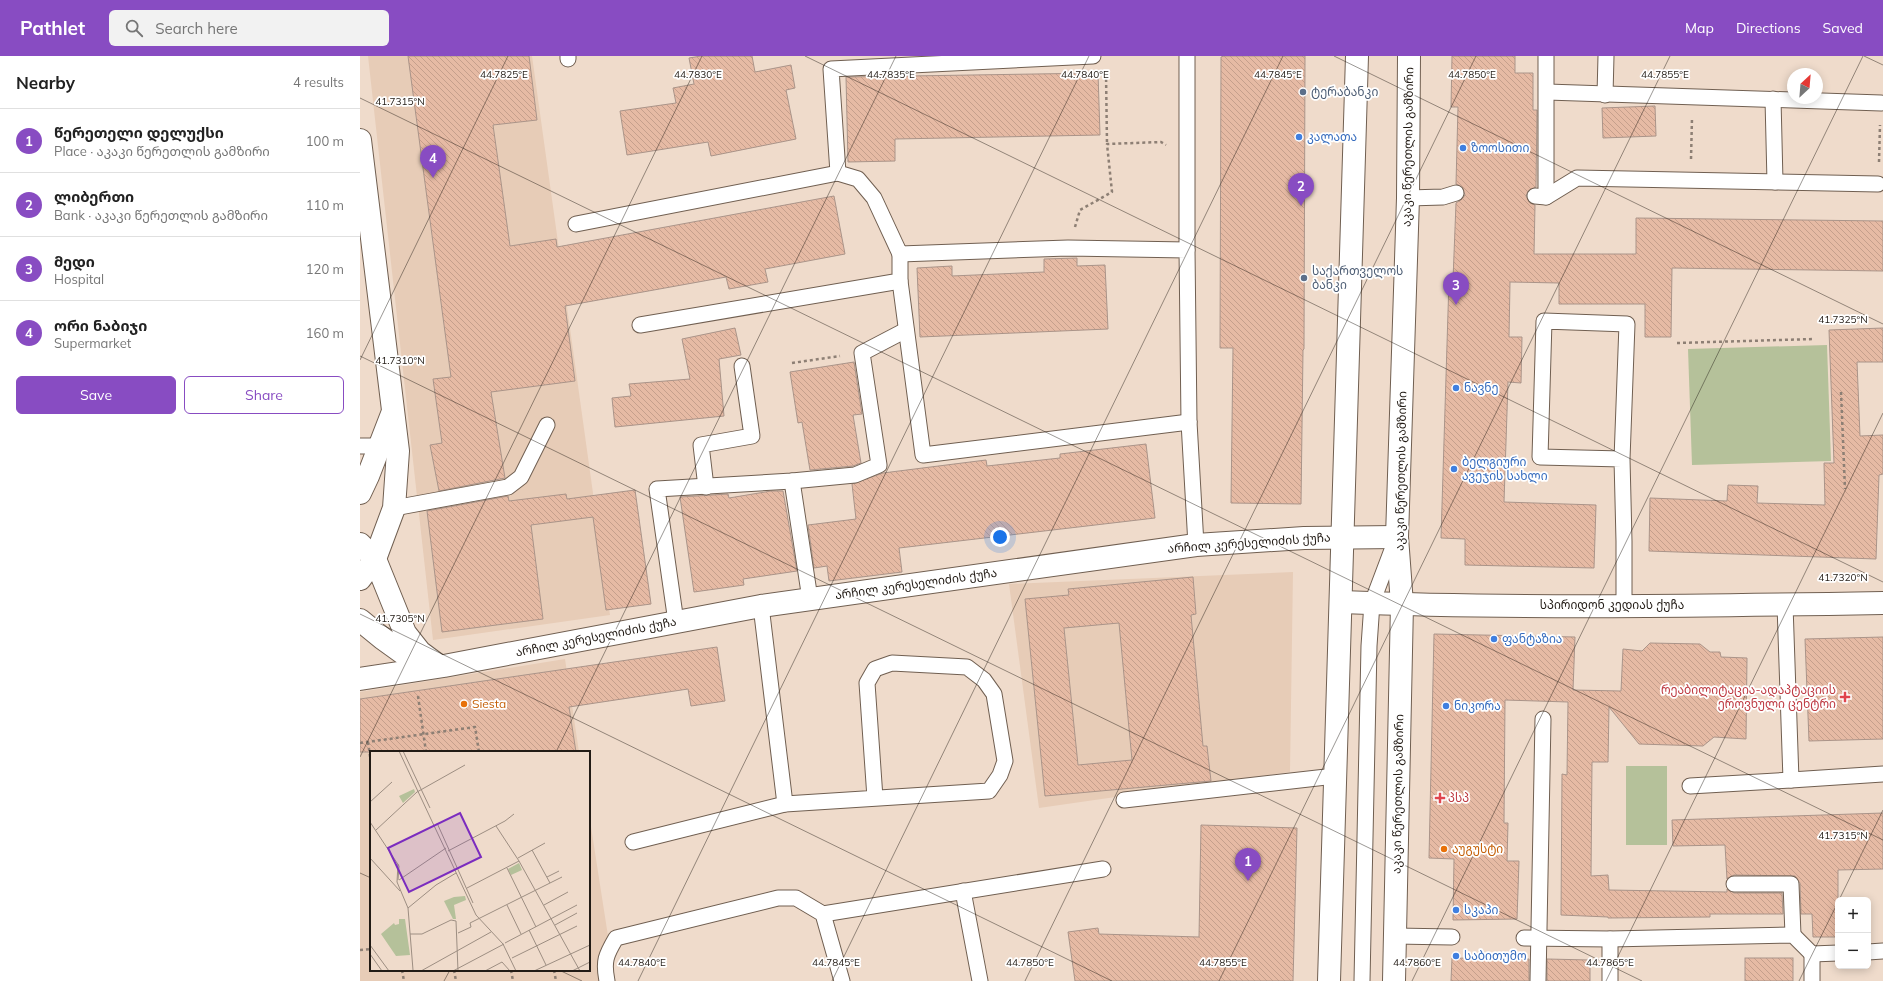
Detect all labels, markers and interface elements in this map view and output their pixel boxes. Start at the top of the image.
search box [109,10,389,46]
text: Pathlet [20,16,85,40]
icon: search [123,17,145,39]
text: Search here [155,19,238,38]
text: Map [1685,19,1714,37]
text: Directions [1736,19,1801,37]
text: Saved [1823,19,1863,37]
street label: აკაკი წერეთლის გამზირი [1399,67,1417,227]
text: 44.7825°E [480,68,528,81]
text: 44.7830°E [674,68,722,81]
text: 44.7835°E [867,68,915,81]
text: 44.7840°E [1061,68,1109,81]
text: 44.7845°E [1254,68,1302,81]
text: 44.7850°E [1448,68,1496,81]
text: 44.7855°E [1641,68,1689,81]
north arrow [1787,68,1823,104]
text: Nearby [16,72,75,93]
text: 4 results [293,74,344,90]
place label: ტერაბანკი [1311,84,1378,99]
marker: ტერაბანკი [1298,87,1308,97]
text: 41.7315°N [375,95,425,108]
text: წერეთელი დელუქსი [54,123,224,142]
place label: კალათა [1307,129,1357,145]
marker: კალათა [1294,132,1304,142]
text: 1 [25,133,33,149]
text: 100 m [306,133,344,149]
place label: ზოოსითი [1471,140,1529,155]
text: Place · აკაკი წერეთლის გამზირი [54,143,270,159]
marker: ზოოსითი [1458,143,1468,153]
pin: 4 [420,145,446,178]
pin: 2 [1288,173,1314,206]
text: ლიბერთი [54,187,134,206]
text: 2 [25,197,33,213]
text: 110 m [306,197,344,213]
text: Bank · აკაკი წერეთლის გამზირი [54,207,268,223]
text: მედი [54,252,95,271]
text: 3 [25,261,33,277]
text: 120 m [306,261,344,277]
place label: საქართველოს ბანკი [1312,263,1403,292]
text: Hospital [54,271,104,287]
pin: 3 [1443,272,1469,305]
marker: საქართველოს ბანკი [1299,273,1309,283]
text: 41.7325°N [1818,313,1868,326]
text: ორი ნაბიჯი [54,316,147,335]
text: 4 [25,325,33,341]
text: 160 m [306,325,344,341]
text: Supermarket [54,335,131,351]
text: 41.7310°N [375,354,425,367]
button: Save [16,376,176,414]
button: Share [184,376,344,414]
place label: ნავნე [1464,380,1499,395]
marker: ნავნე [1451,383,1461,393]
street label: აკაკი წერეთლის გამზირი [1392,391,1410,551]
place label: ბელგიური ავეჯის სახლი [1462,454,1548,484]
marker: ბელგიური ავეჯის სახლი [1449,464,1459,474]
your location [990,527,1010,547]
street label: არჩილ კერესელიძის ქუჩა [1167,529,1331,557]
street label: არჩილ კერესელიძის ქუჩა [834,565,998,603]
text: 41.7320°N [1818,571,1868,584]
street label: სპირიდონ კედიას ქუჩა [1540,597,1684,613]
text: 41.7305°N [375,612,425,625]
street label: არჩილ კერესელიძის ქუჩა [514,614,678,660]
place label: ფანტაზია [1502,631,1562,646]
marker: ფანტაზია [1489,634,1499,644]
place label: რეაბილიტაცია-ადაპტაციის ეროვნული ცენტრი [1661,682,1836,712]
marker: რეაბილიტაცია-ადაპტაციის ეროვნული ცენტრი [1839,691,1851,703]
place label: Siesta [472,696,506,711]
place label: ნიკორა [1454,698,1501,713]
marker: Siesta [459,699,469,709]
marker: ნიკორა [1441,701,1451,711]
street label: აკაკი წერეთლის გამზირი [1389,714,1407,874]
inset map [370,751,590,971]
place label: პსპ [1448,790,1469,805]
marker: პსპ [1435,793,1445,803]
text: 41.7315°N [1818,829,1868,842]
place label: აუგუსტი [1452,841,1503,856]
marker: აუგუსტი [1439,844,1449,854]
pin: 1 [1235,848,1261,881]
map controls [1835,897,1871,969]
button: + [1835,897,1871,933]
place label: სკაპი [1464,902,1499,917]
marker: სკაპი [1451,905,1461,915]
button: − [1835,933,1871,969]
place label: საბითუმო [1464,948,1527,963]
marker: საბითუმო [1451,951,1461,961]
text: 44.7840°E [618,956,666,969]
text: 44.7845°E [812,956,860,969]
text: 44.7850°E [1006,956,1054,969]
text: 44.7855°E [1199,956,1247,969]
text: 44.7860°E [1393,956,1441,969]
text: 44.7865°E [1586,956,1634,969]

